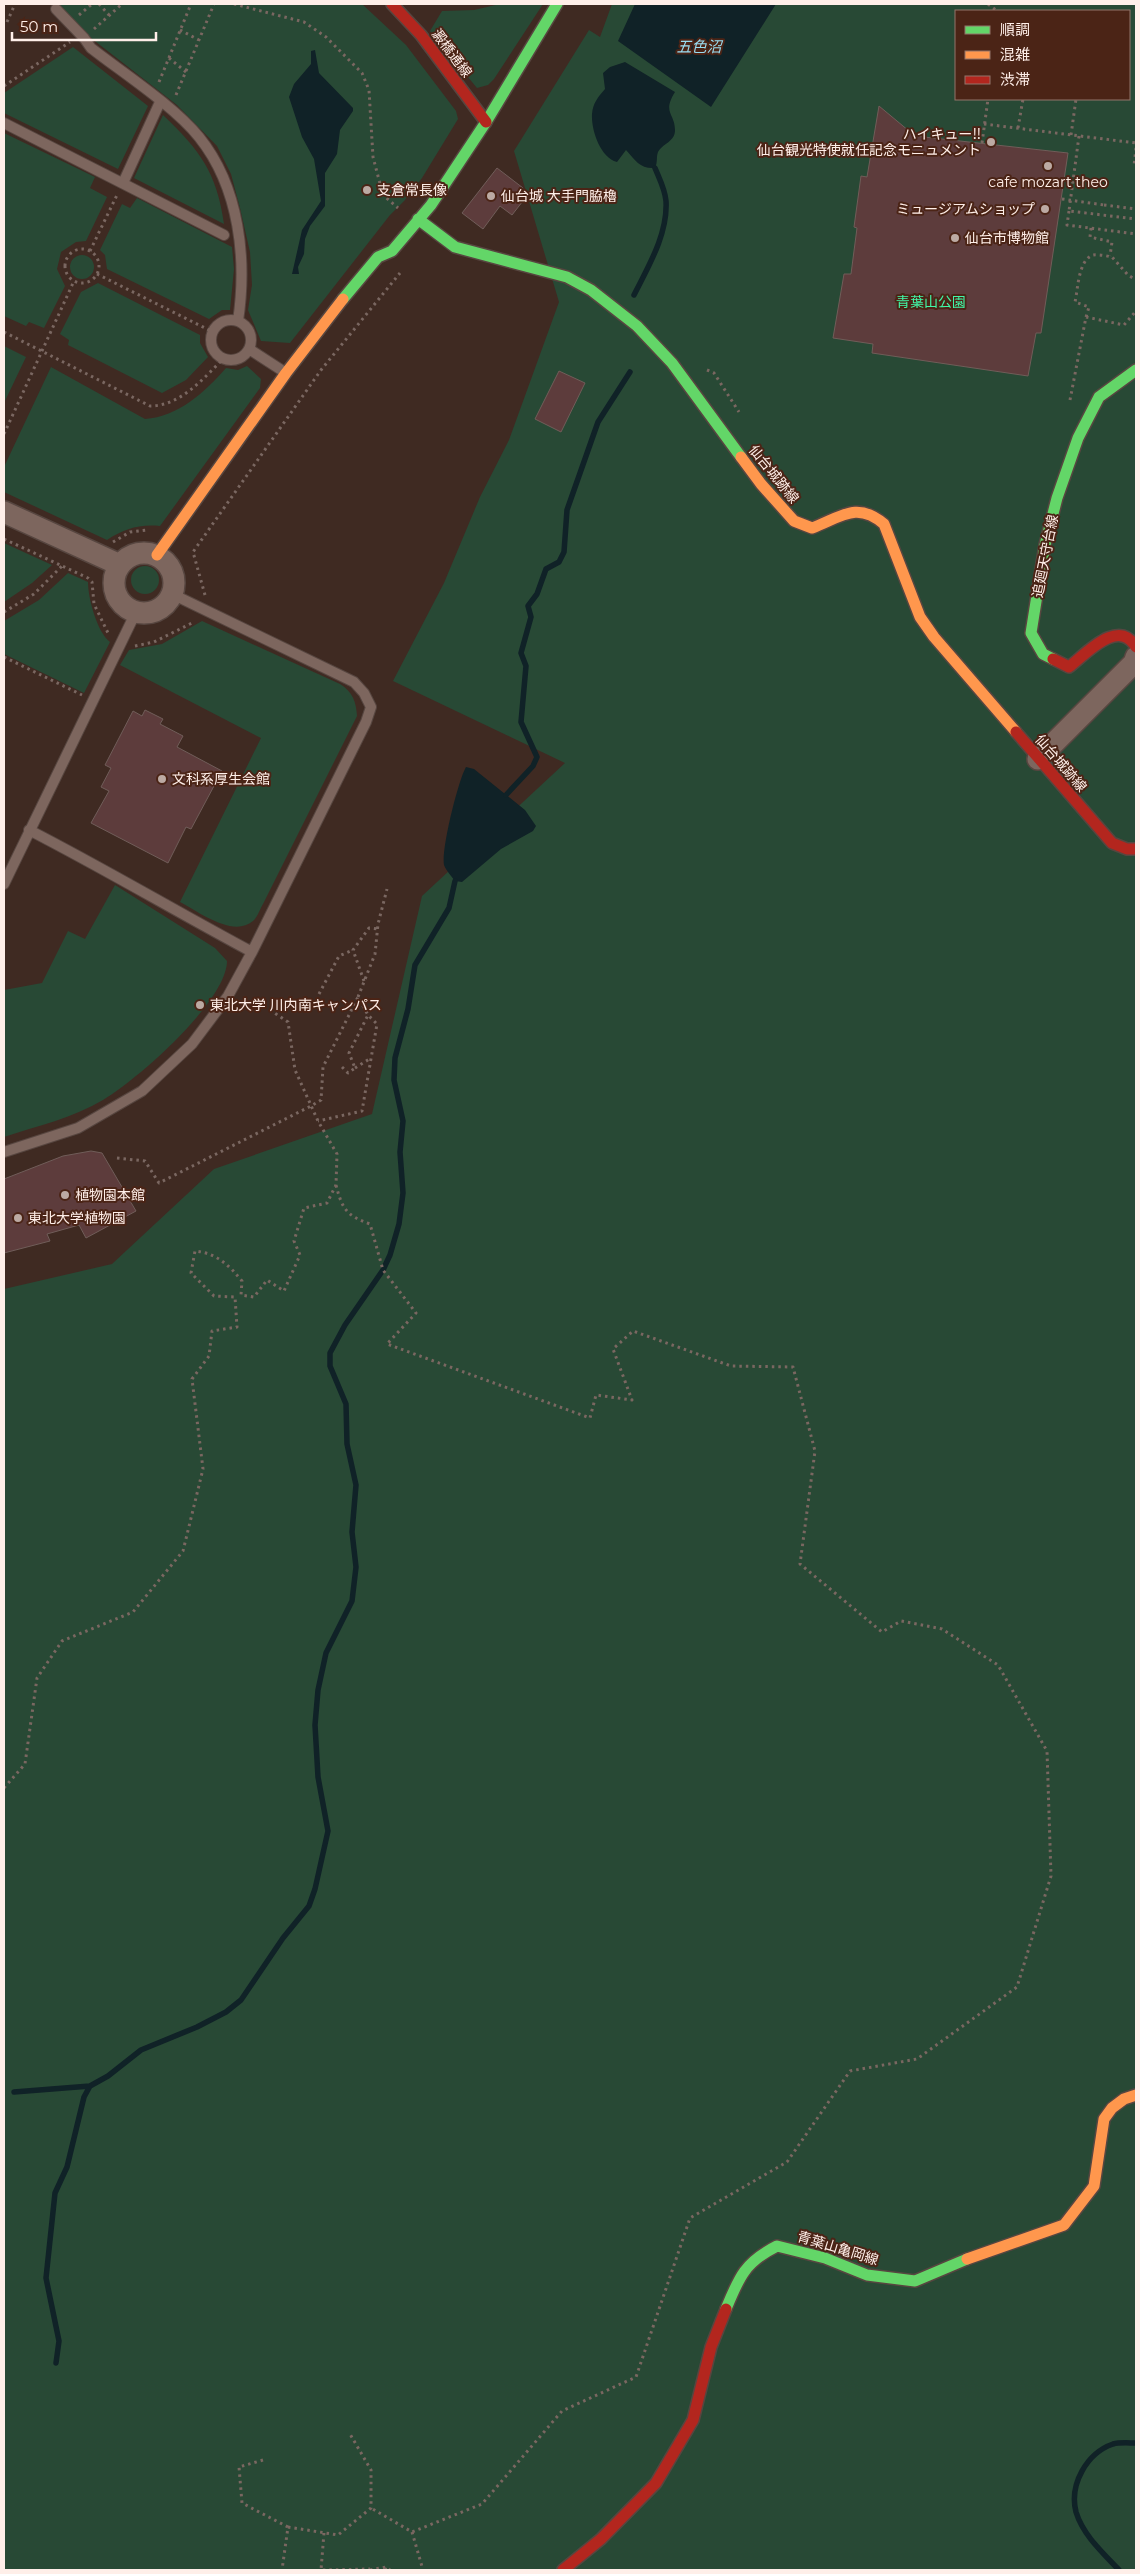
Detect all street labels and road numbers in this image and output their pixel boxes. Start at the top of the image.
street label: 澱橋通線 [428,25,476,81]
street label: 仙台城跡線 [745,441,803,507]
street label: 追廻天守台線 [1028,513,1062,599]
street label: 仙台城跡線 [1031,731,1091,795]
street label: 青葉山亀岡線 [795,2227,881,2269]

